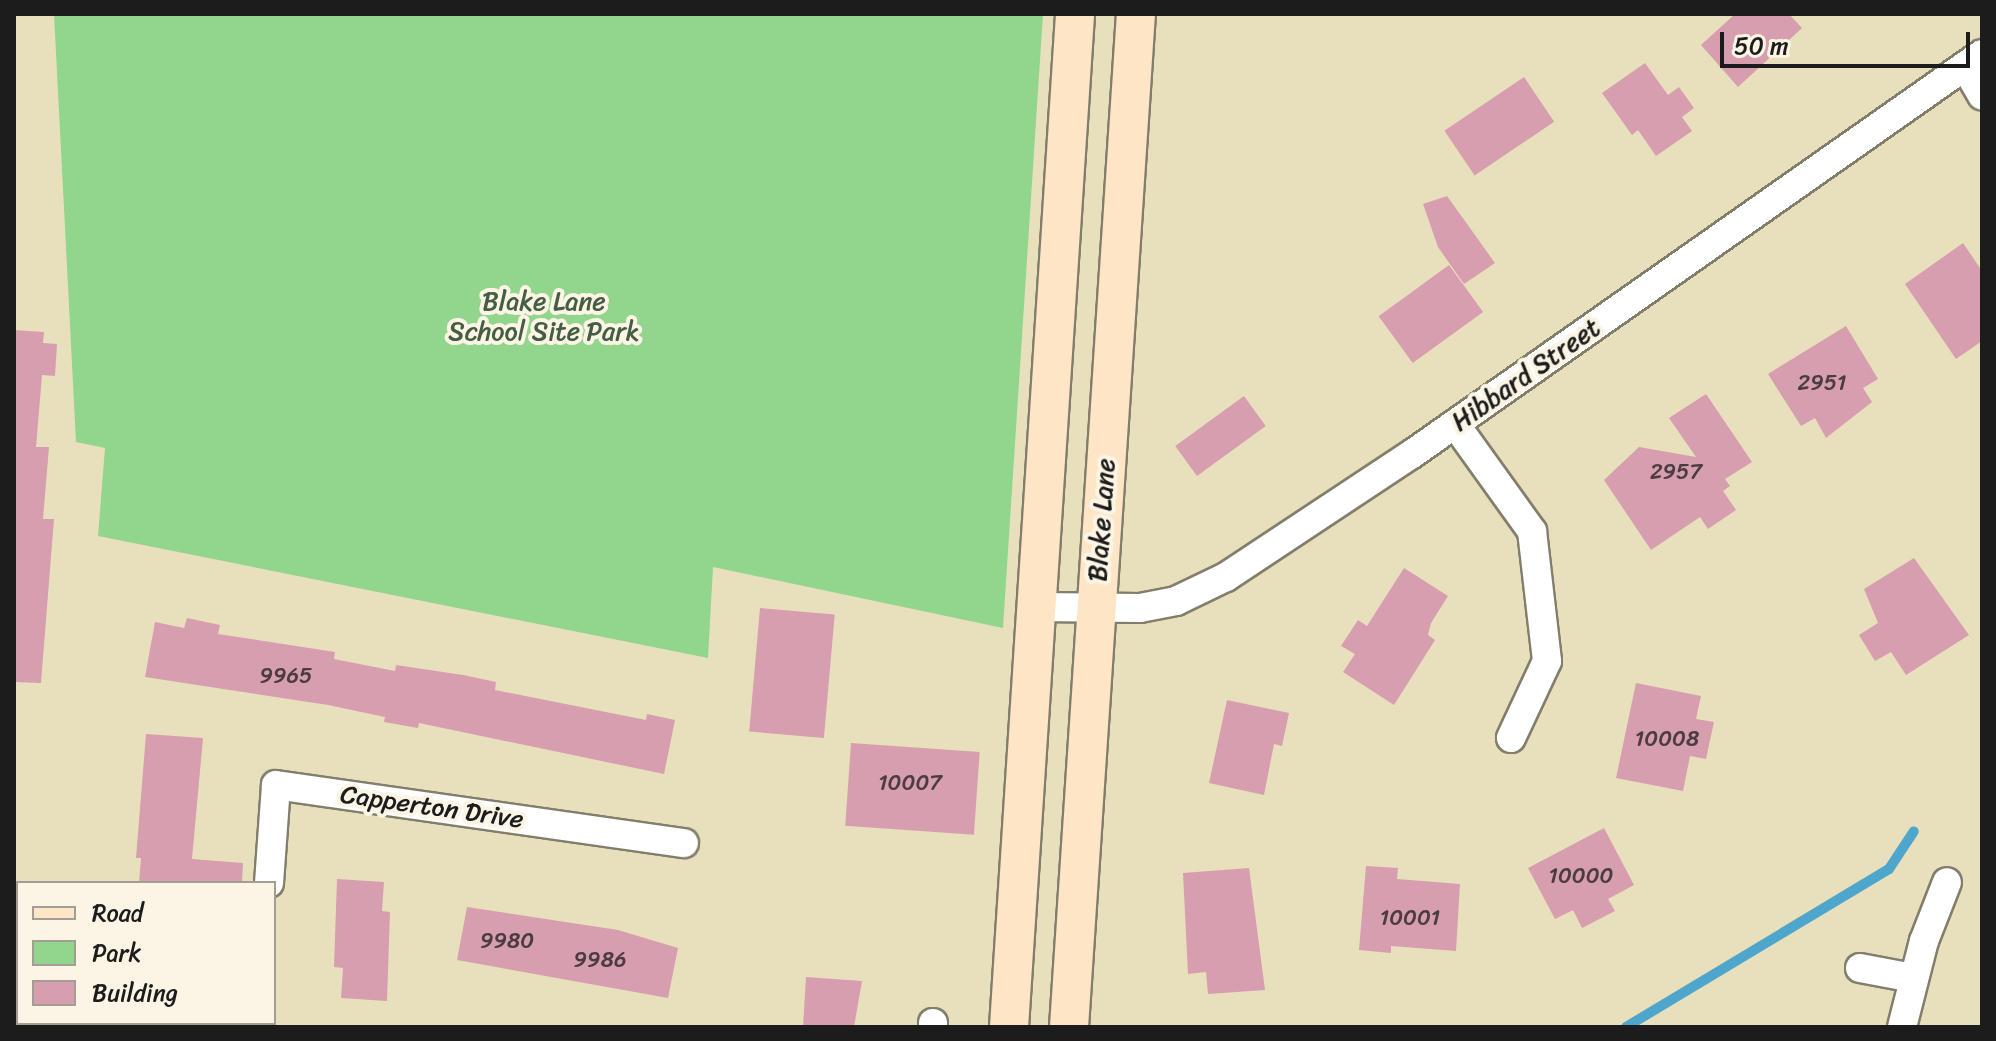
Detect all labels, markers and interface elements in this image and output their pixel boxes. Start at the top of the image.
scale bar [1724,16,1974,66]
text: 50 m [1734,25,1789,67]
park label: Blake Lane School Site Park [448,286,640,348]
street label: Hibbard Street [1446,312,1606,438]
house number: 2951 [1797,370,1847,396]
street label: Blake Lane [1082,457,1122,583]
house number: 2957 [1650,459,1702,485]
house number: 9965 [260,663,312,689]
house number: 10008 [1635,726,1699,752]
house number: 10007 [878,770,942,796]
street label: Capperton Drive [338,779,526,835]
house number: 10000 [1548,863,1614,889]
legend [16,881,276,1025]
text: Road [92,892,143,934]
house number: 10001 [1380,905,1440,931]
house number: 9980 [480,928,534,954]
text: Park [92,932,141,974]
house number: 9986 [574,947,626,973]
text: Building [92,972,178,1014]

